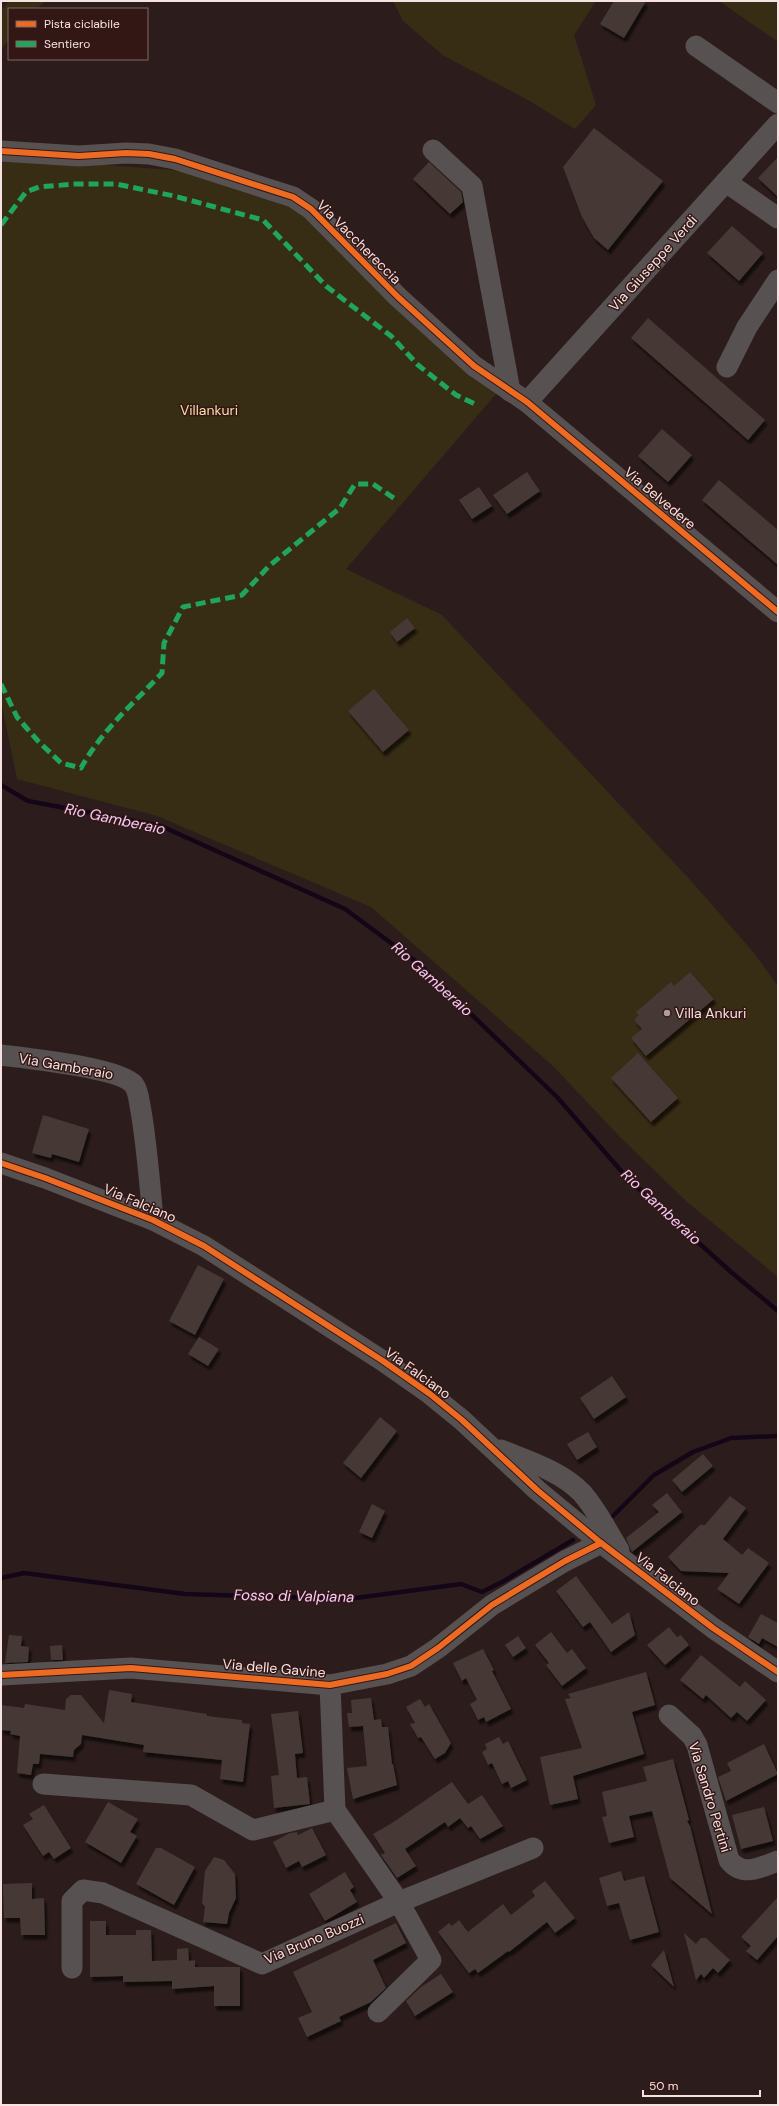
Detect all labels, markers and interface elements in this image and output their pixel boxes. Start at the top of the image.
legend [8,8,148,60]
text: Pista ciclabile [44,16,120,32]
text: Sentiero [44,36,90,52]
street label: Via Vacchereccia [313,196,405,288]
street label: Via Giuseppe Verdi [605,211,701,315]
park label: Villankuri [180,401,238,419]
street label: Via Belvedere [620,463,700,533]
water label: Rio Gamberaio [63,799,167,839]
water label: Rio Gamberaio [387,937,477,1021]
place label: Villa Ankuri [675,1004,746,1022]
marker: Villa Ankuri [662,1008,672,1018]
street label: Via Gamberaio [17,1049,115,1083]
water label: Rio Gamberaio [617,1165,705,1249]
street label: Via Falciano [101,1180,179,1226]
street label: Via Falciano [382,1343,454,1403]
street label: Via Falciano [632,1548,704,1610]
water label: Fosso di Valpiana [233,1585,355,1607]
street label: Via delle Gavine [222,1655,326,1681]
street label: Via Sandro Pertini [685,1740,735,1854]
street label: Via Bruno Buozzi [261,1910,367,1968]
scale bar [643,2072,760,2098]
text: 50 m [649,2078,678,2094]

